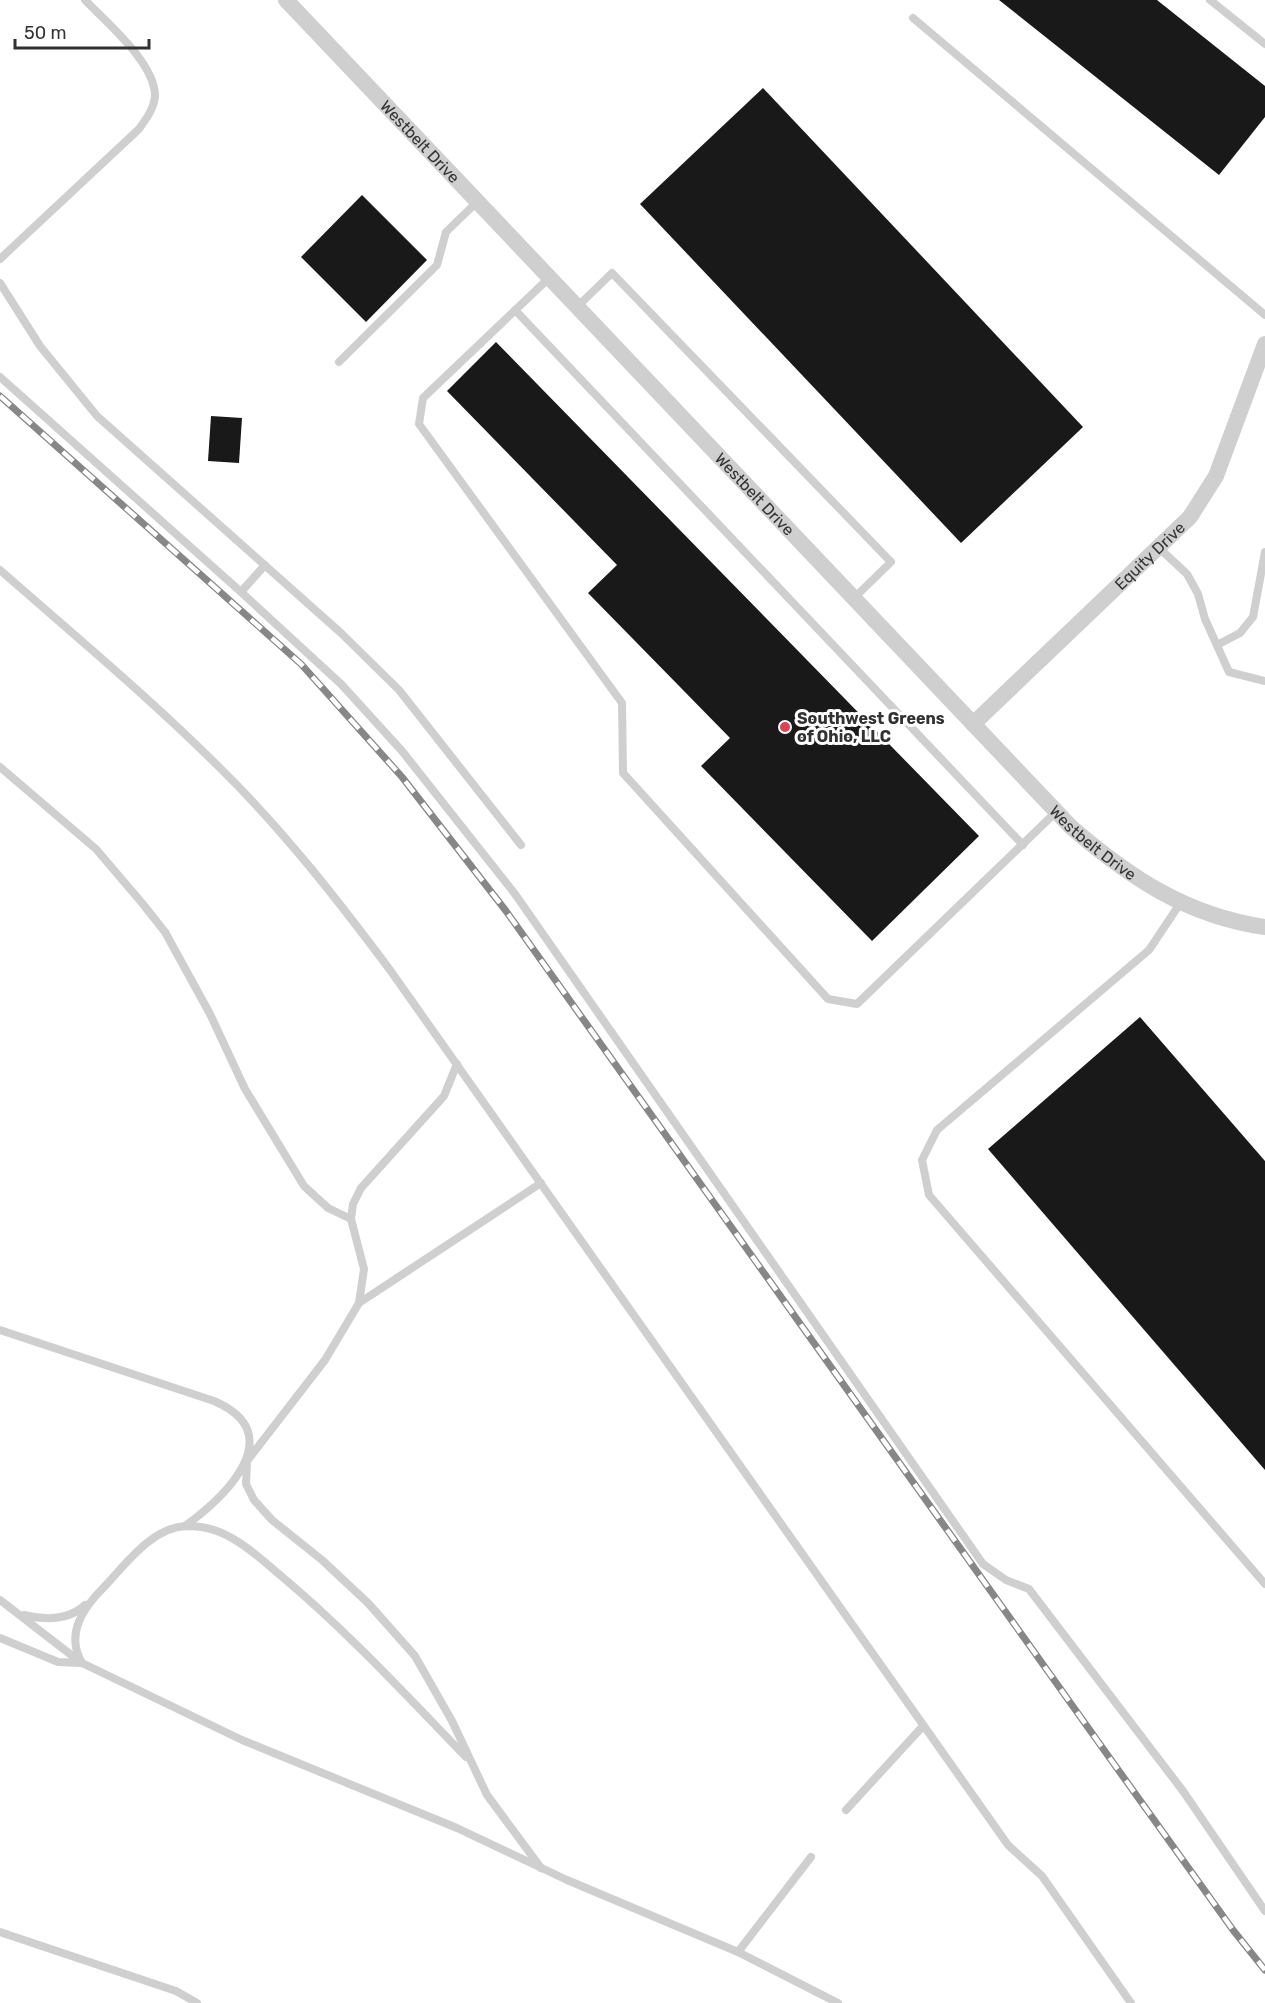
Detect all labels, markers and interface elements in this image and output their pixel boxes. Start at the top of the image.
scale bar [15,12,148,50]
text: 50 m [24,22,67,44]
street label: Westbelt Drive [376,96,464,187]
street label: Westbelt Drive [711,449,798,540]
street label: Equity Drive [1111,518,1189,594]
place label: Southwest Greens of Ohio, LLC [797,709,945,746]
marker: Southwest Greens of Ohio, LLC [778,720,792,734]
street label: Westbelt Drive [1045,801,1140,884]

